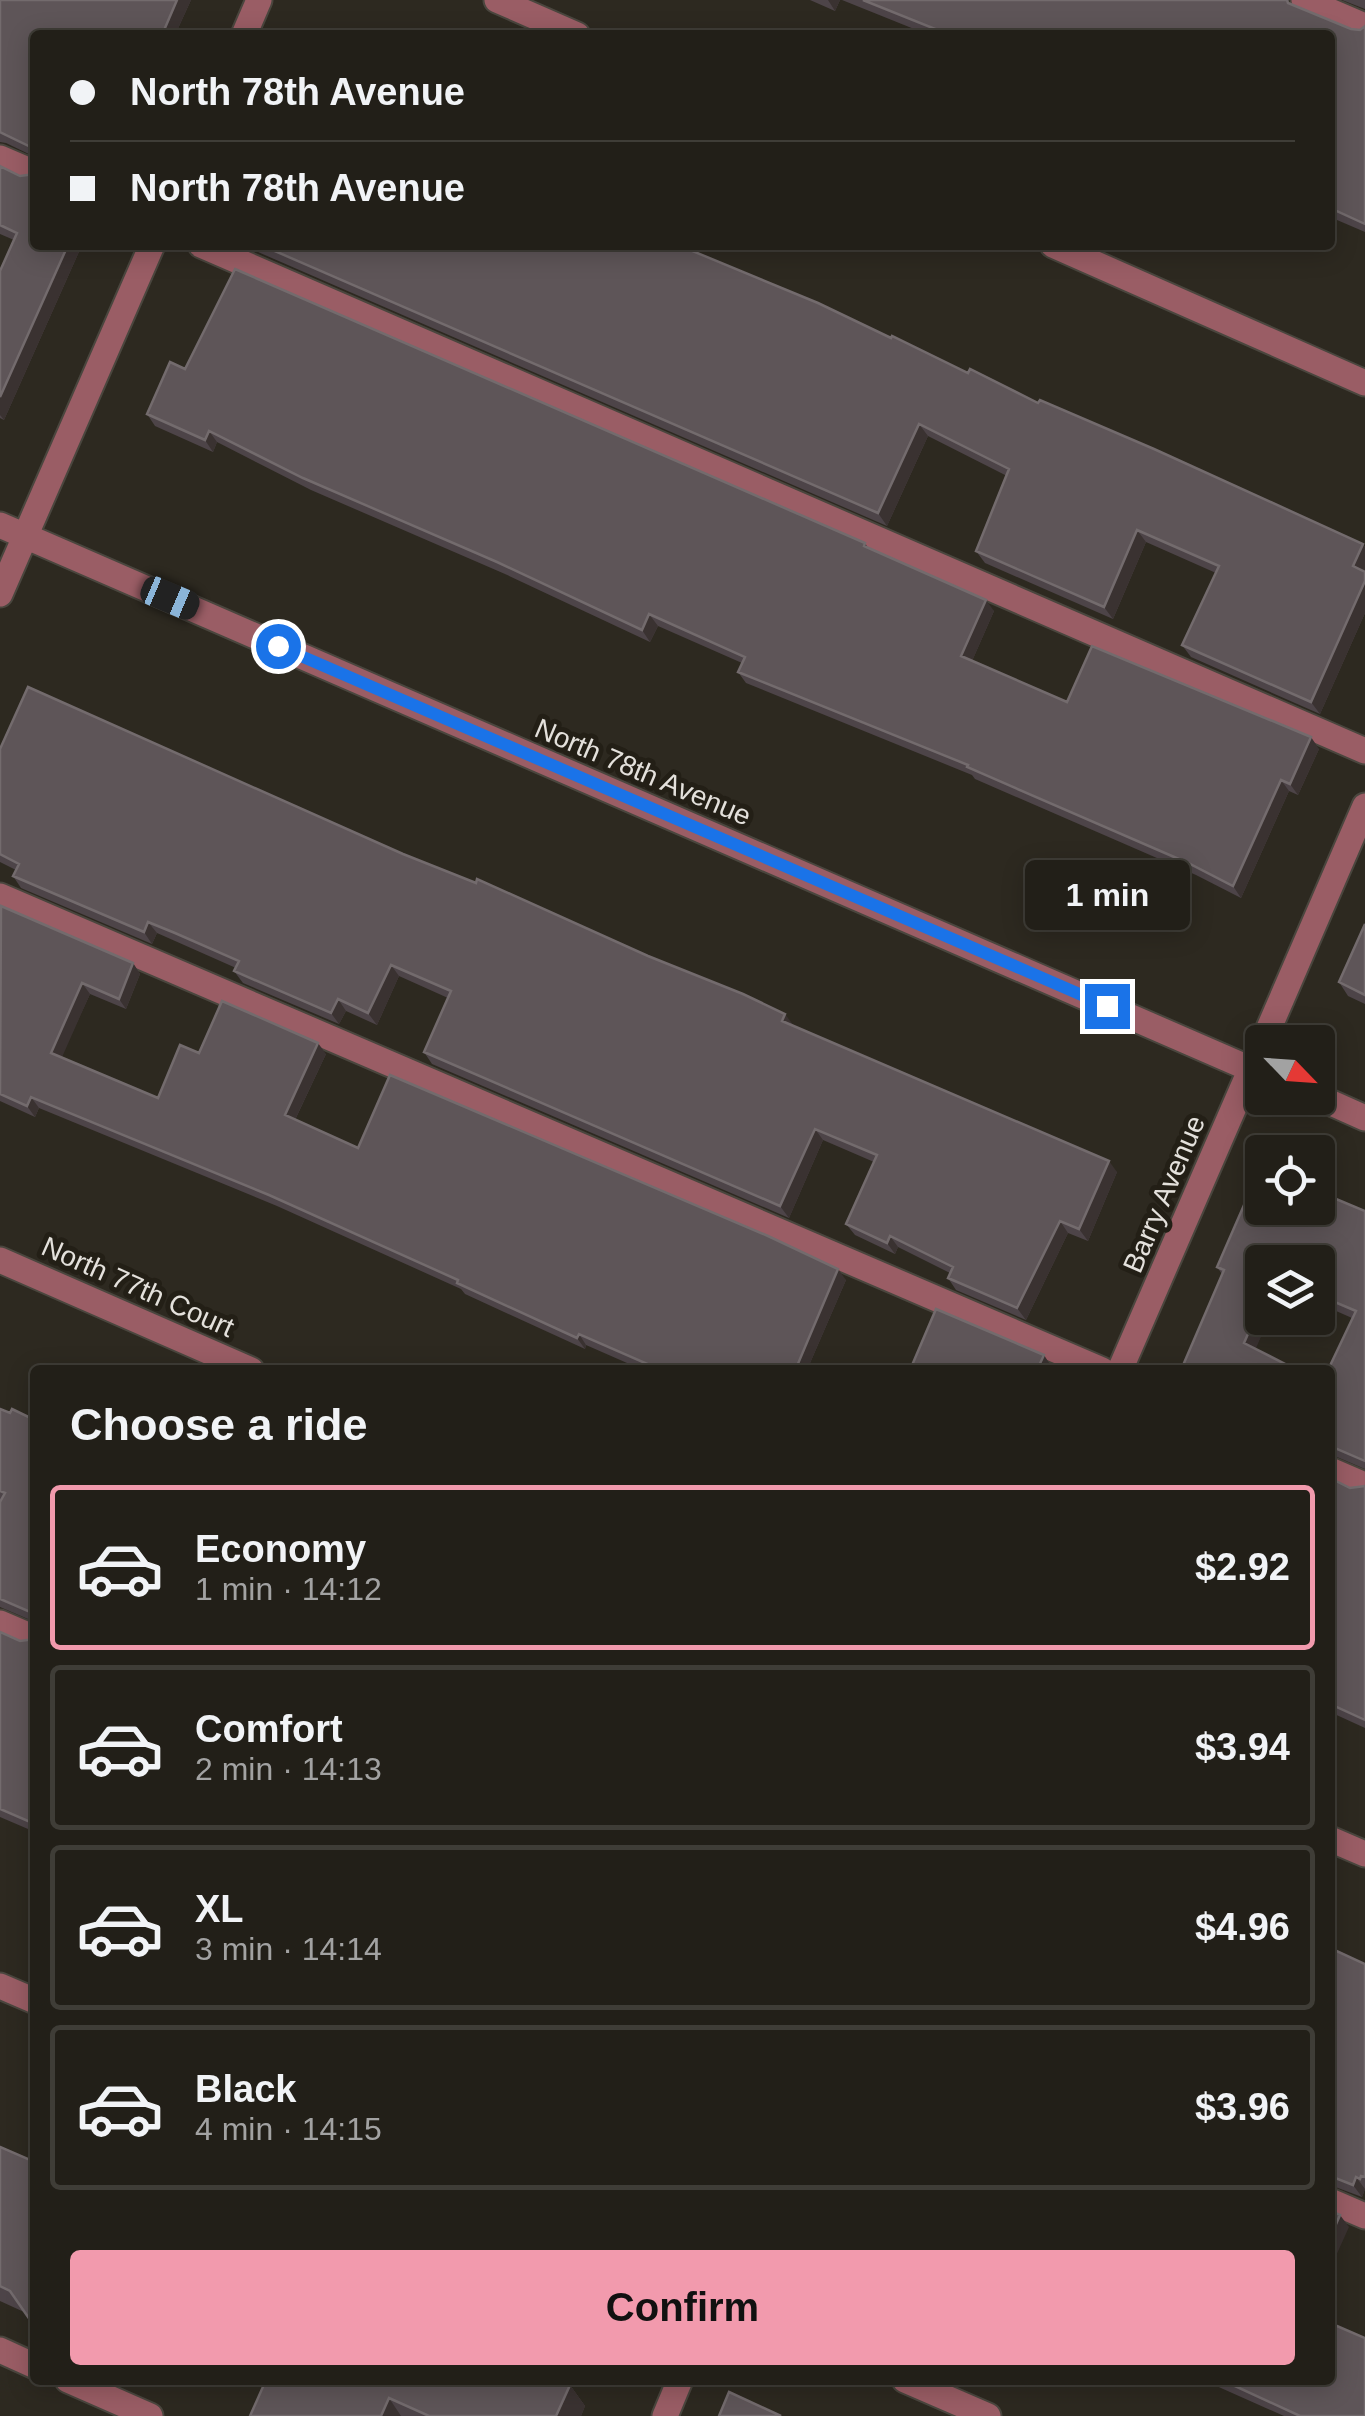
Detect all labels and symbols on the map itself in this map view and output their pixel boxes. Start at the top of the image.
car [137,572,203,624]
route start [256,624,301,669]
street label: North 78th Avenue [530,713,756,831]
callout: 1 min [1024,861,1190,931]
route end [1085,984,1130,1029]
north arrow [1245,1025,1335,1115]
street label: Barry Avenue [1117,1111,1211,1277]
street label: North 77th Court [37,1231,239,1343]

